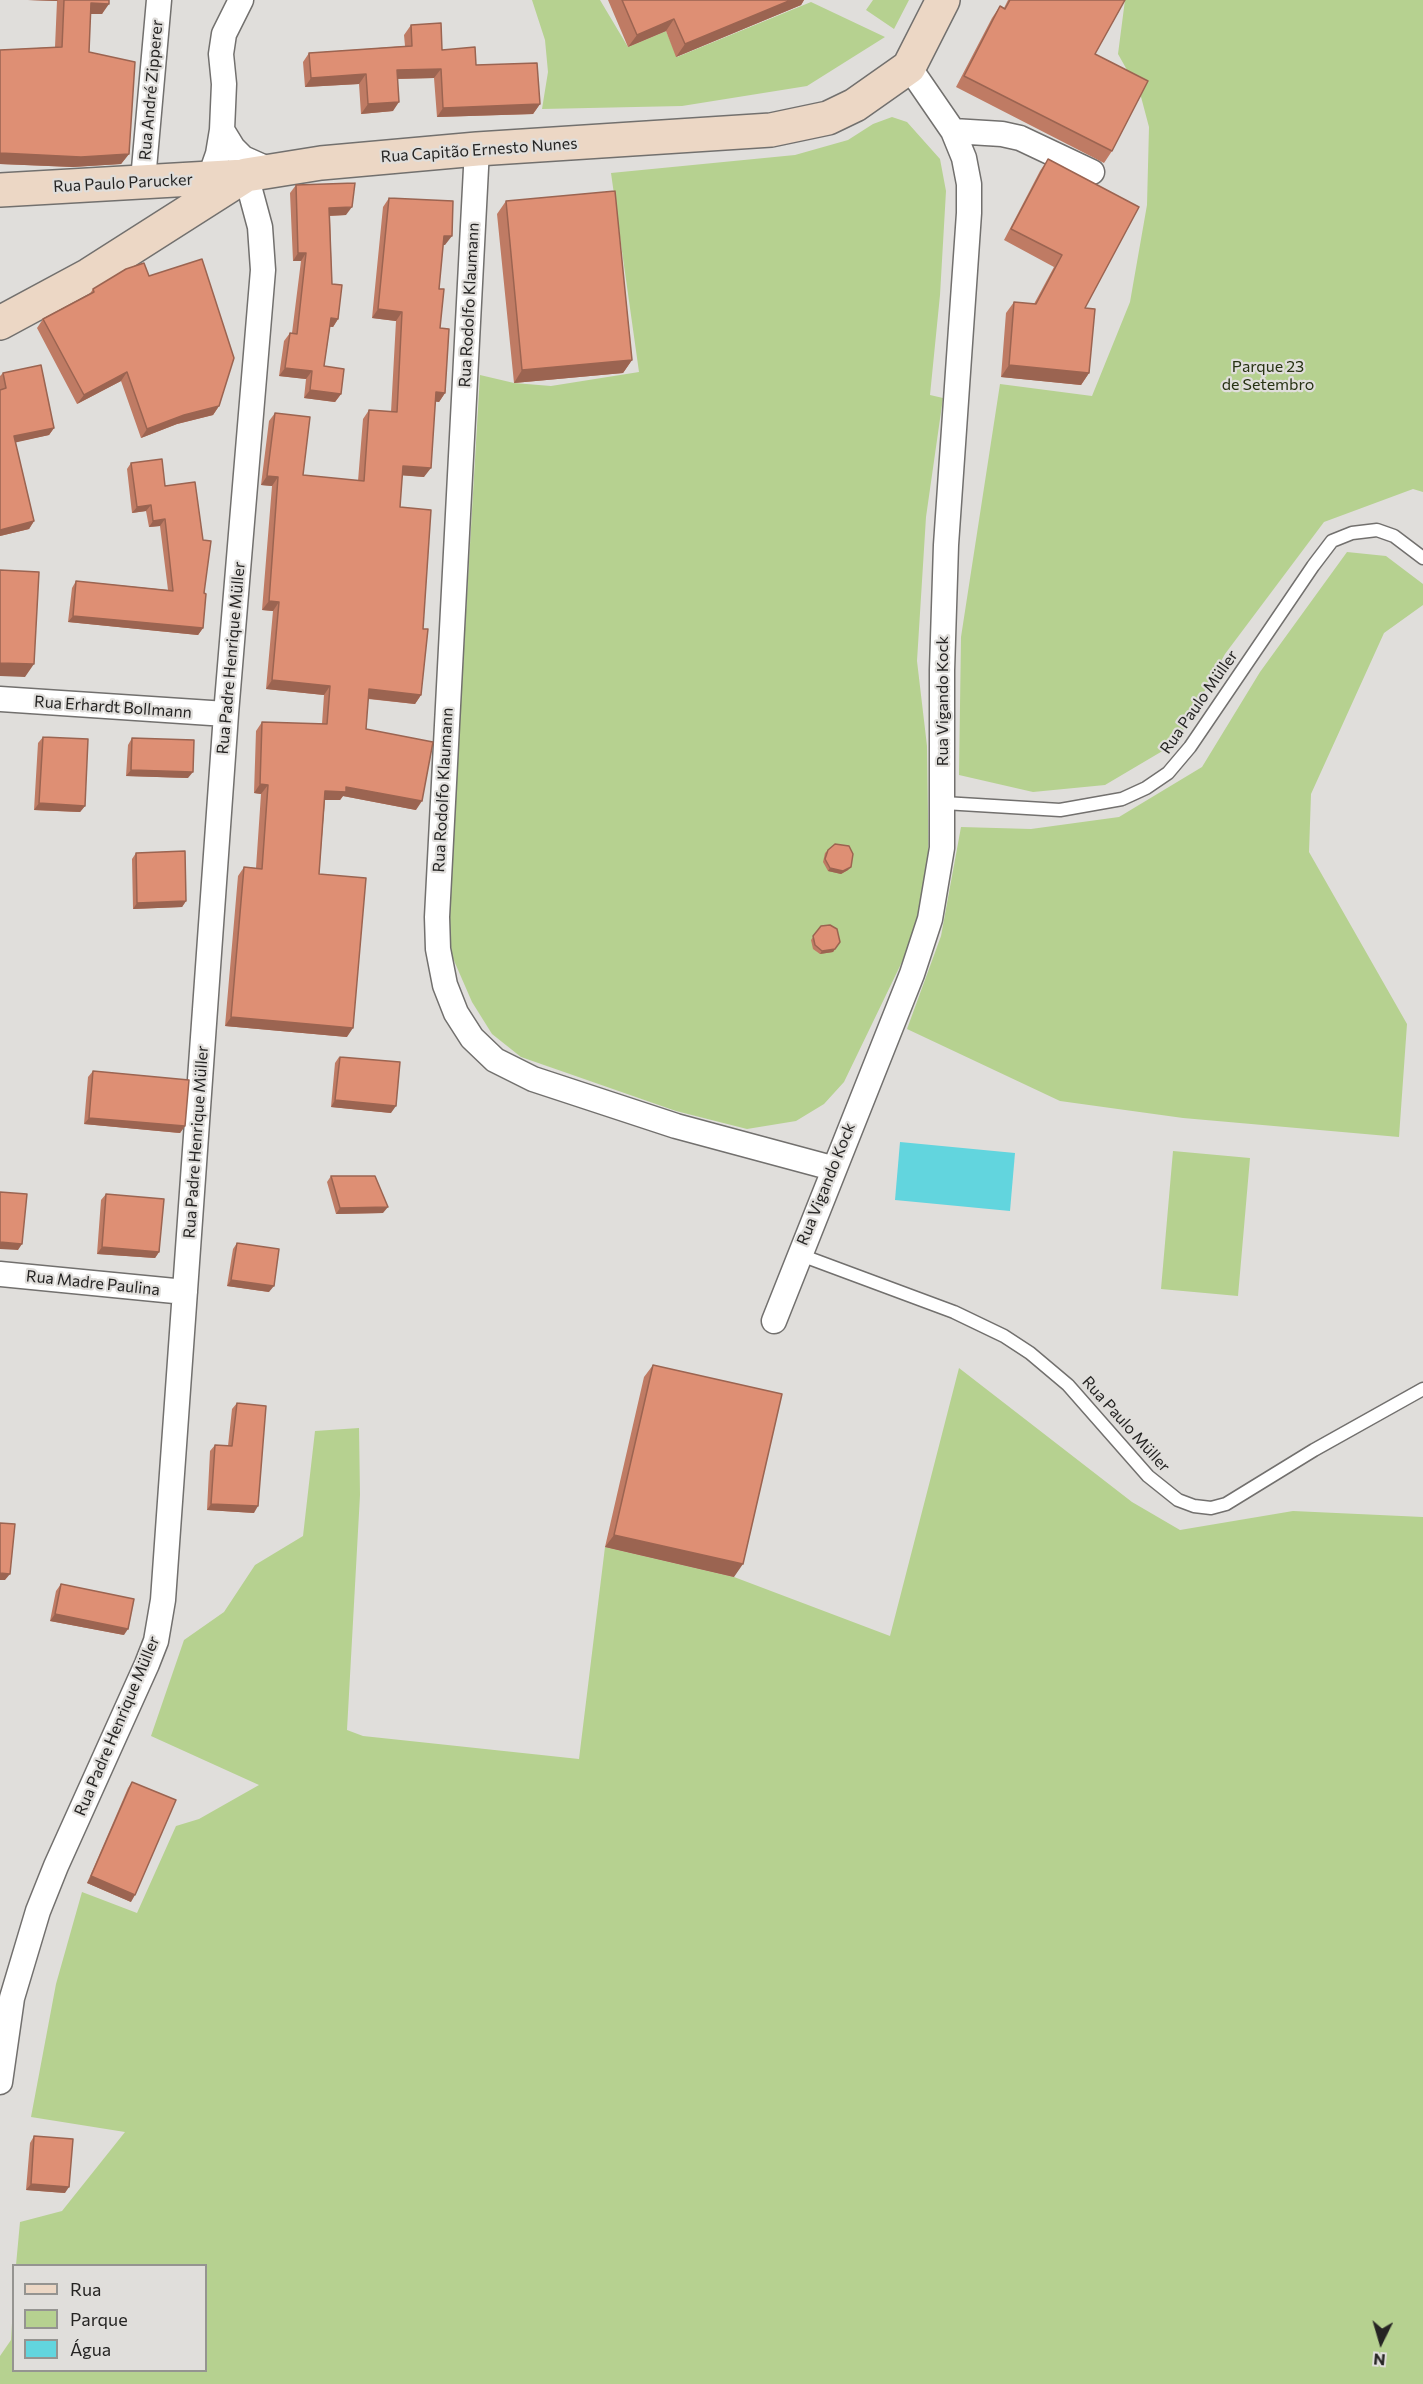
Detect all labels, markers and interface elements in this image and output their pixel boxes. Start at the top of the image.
street label: Rua André Zipperer [135,19,167,161]
street label: Rua Capitão Ernesto Nunes [380,134,578,166]
street label: Rua Paulo Parucker [53,170,193,196]
street label: Rua Rodolfo Klaumann [455,222,483,388]
park label: Parque 23 de Setembro [1222,357,1314,395]
street label: Rua Padre Henrique Müller [213,561,249,755]
street label: Rua Vigando Kock [933,636,953,766]
street label: Rua Paulo Müller [1156,646,1242,758]
street label: Rua Erhardt Bollmann [33,692,193,722]
street label: Rua Rodolfo Klaumann [429,707,457,873]
street label: Rua Padre Henrique Müller [180,1045,212,1239]
street label: Rua Vigando Kock [793,1120,859,1248]
street label: Rua Madre Paulina [25,1266,161,1300]
street label: Rua Paulo Müller [1078,1372,1174,1476]
street label: Rua Padre Henrique Müller [70,1633,164,1819]
legend [12,2264,207,2372]
text: Rua [70,2278,101,2300]
text: Parque [70,2308,128,2330]
north arrow [1351,2312,1411,2372]
text: Água [70,2338,111,2360]
text: N [1373,2350,1386,2370]

